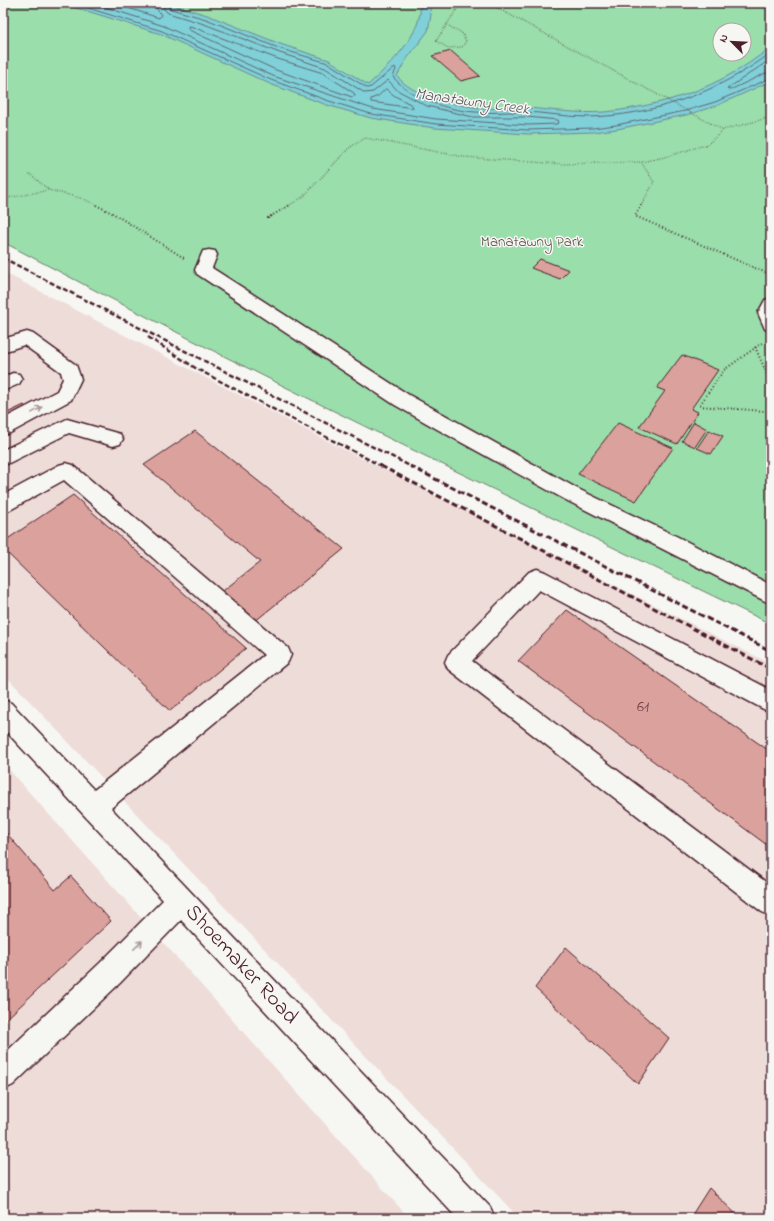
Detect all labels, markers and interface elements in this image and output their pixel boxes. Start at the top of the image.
north arrow [712,22,752,62]
text: N [715,32,733,45]
water label: Manatawny Creek [413,82,532,122]
park label: Manatawny Park [481,231,584,254]
one-way arrow [31,405,43,413]
house number: 61 [637,695,649,719]
street label: Shoemaker Road [177,898,305,1032]
one-way arrow [133,940,142,950]

